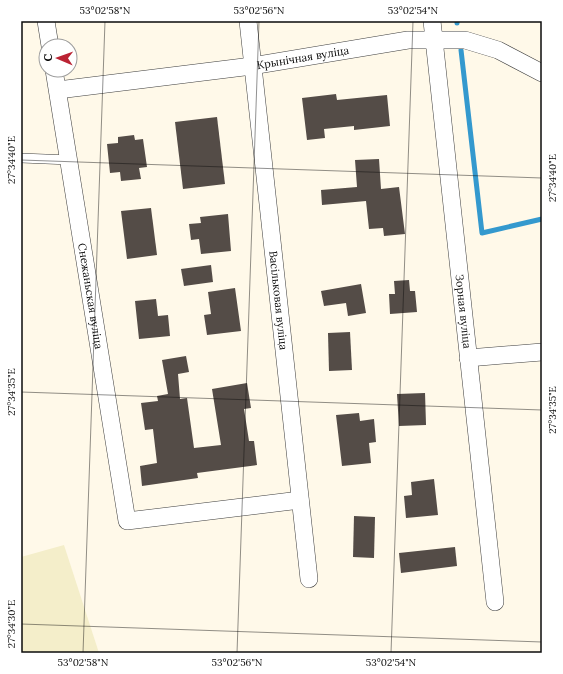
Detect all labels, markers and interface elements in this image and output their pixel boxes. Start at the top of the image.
text: 53°02'58"N [80,4,131,17]
text: 53°02'56"N [234,4,285,17]
text: 53°02'54"N [388,4,439,17]
north arrow [38,38,78,78]
street label: Крынічная вуліца [256,43,350,72]
text: С [41,53,55,62]
text: 27°34'40"E [5,136,18,184]
text: 27°34'40"E [546,154,559,202]
street label: Снежаньская вуліца [75,242,106,350]
street label: Васільковая вуліца [266,250,291,351]
street label: Зорная вуліца [452,273,475,350]
text: 27°34'35"E [5,368,18,416]
text: 27°34'35"E [546,386,559,434]
text: 27°34'30"E [5,600,18,648]
text: 53°02'58"N [58,656,109,669]
text: 53°02'56"N [212,656,263,669]
text: 53°02'54"N [366,656,417,669]

